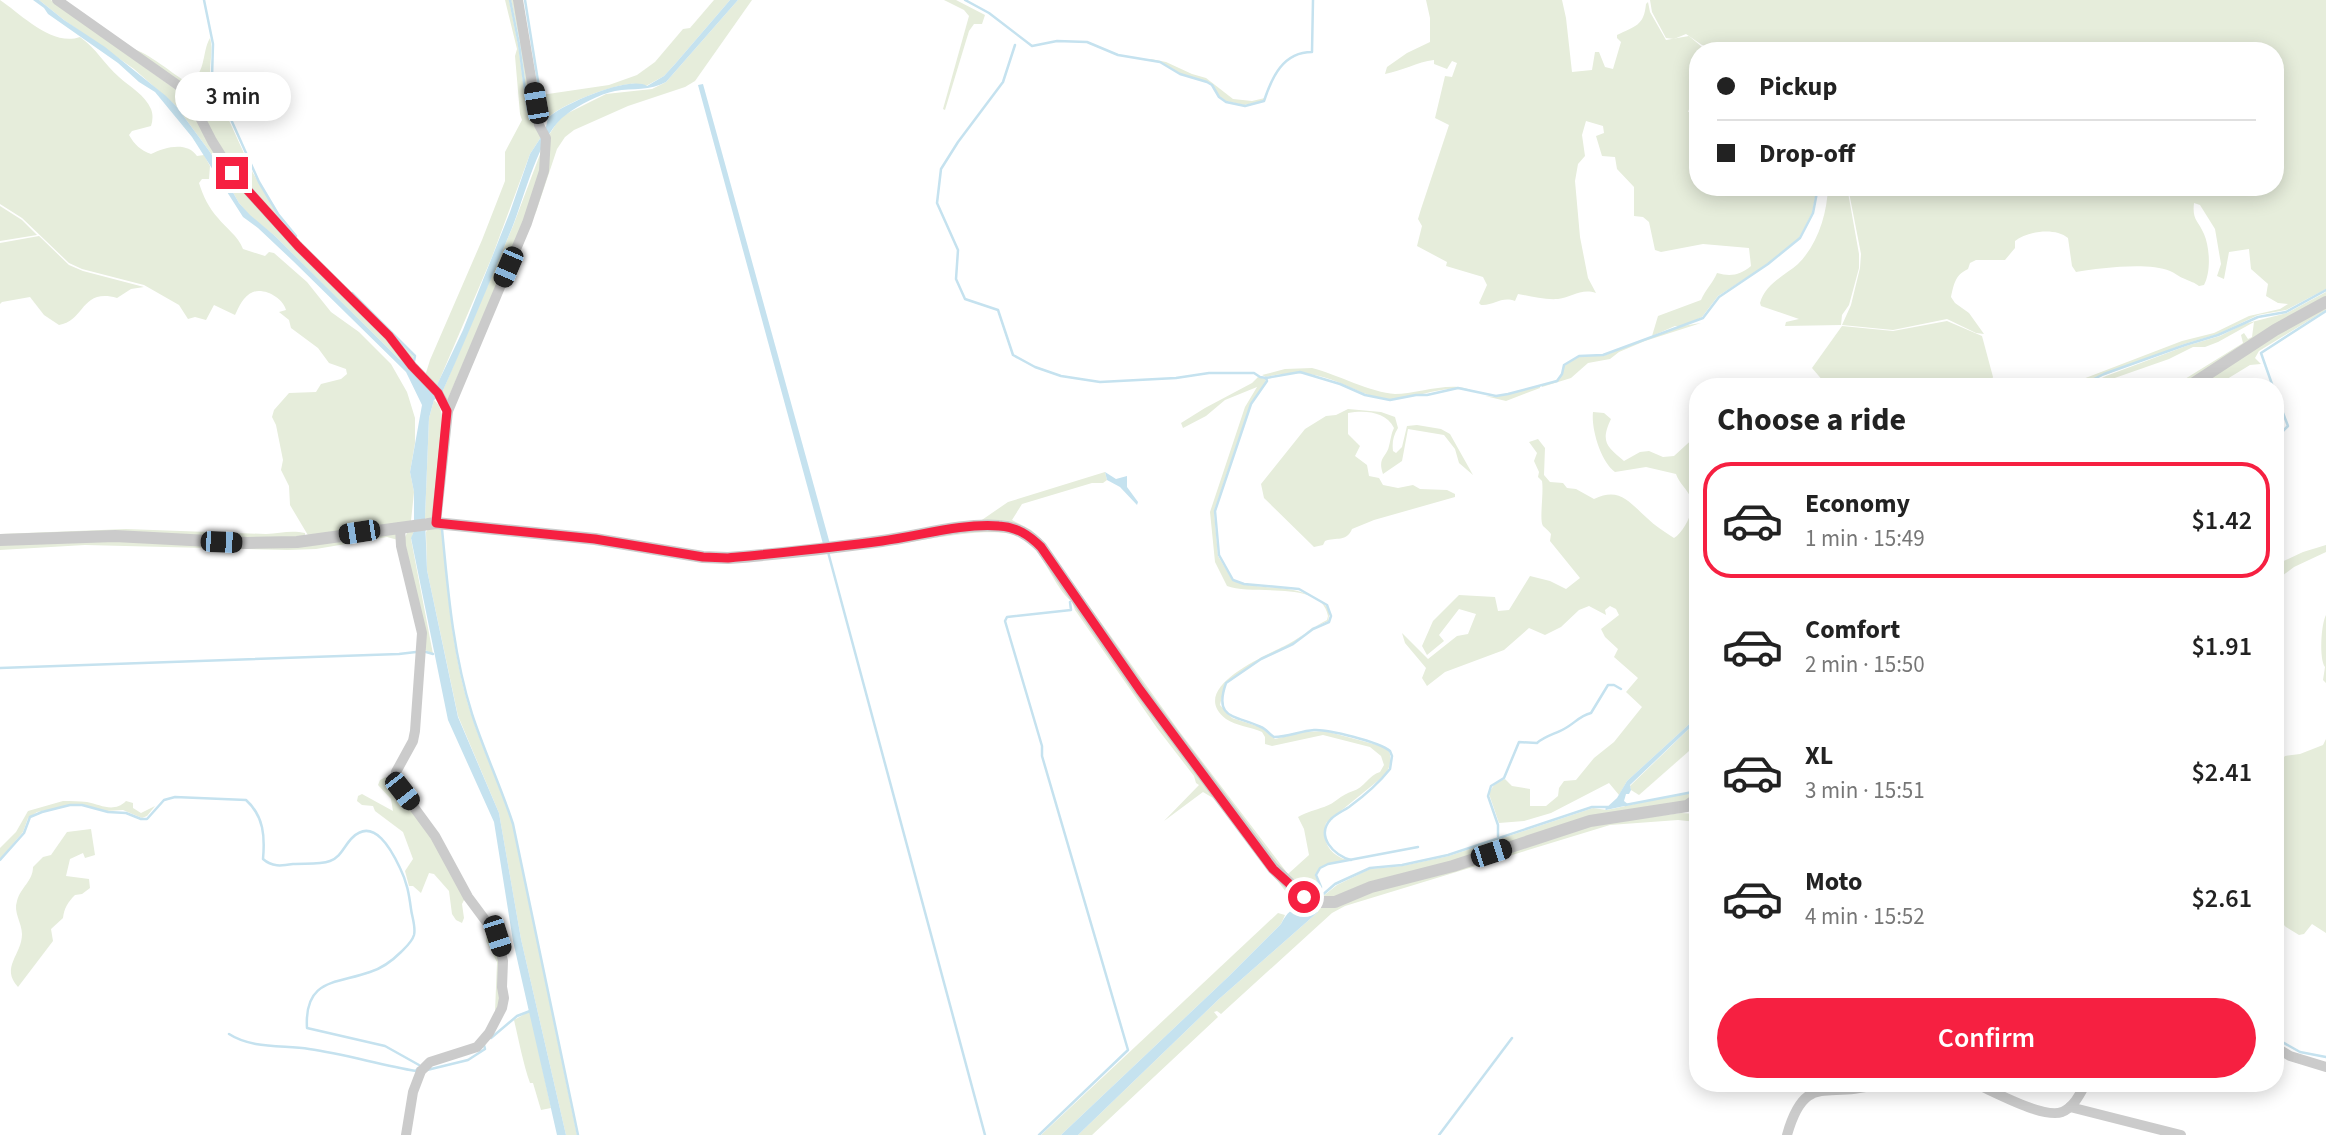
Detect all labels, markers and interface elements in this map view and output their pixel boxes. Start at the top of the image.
text: Pickup [1759,68,1837,105]
callout: 3 min [174,72,290,120]
text: 3 min [206,80,260,113]
car [523,80,550,126]
text: Drop-off [1759,135,1855,172]
route end [216,157,248,189]
car [491,244,526,290]
text: Choose a ride [1717,397,1906,443]
text: Economy [1805,485,1910,522]
icon: car [1721,489,1784,552]
text: $1.42 [2191,502,2252,539]
car [337,518,382,546]
text: 1 min · 15:49 [1805,522,1925,555]
car [200,531,243,553]
text: Comfort [1805,611,1900,648]
icon: car [1721,615,1784,678]
text: $1.91 [2191,628,2252,665]
text: 2 min · 15:50 [1805,648,1925,681]
text: XL [1805,737,1833,774]
icon: car [1721,741,1784,804]
text: $2.41 [2191,754,2252,791]
car [381,768,424,814]
text: 3 min · 15:51 [1805,774,1925,807]
car [1468,837,1515,869]
text: Moto [1805,863,1862,900]
icon: car [1721,867,1784,930]
text: $2.61 [2191,880,2252,917]
route start [1288,881,1320,913]
text: 4 min · 15:52 [1805,900,1925,933]
car [481,913,514,959]
button: Confirm [1717,998,2256,1078]

